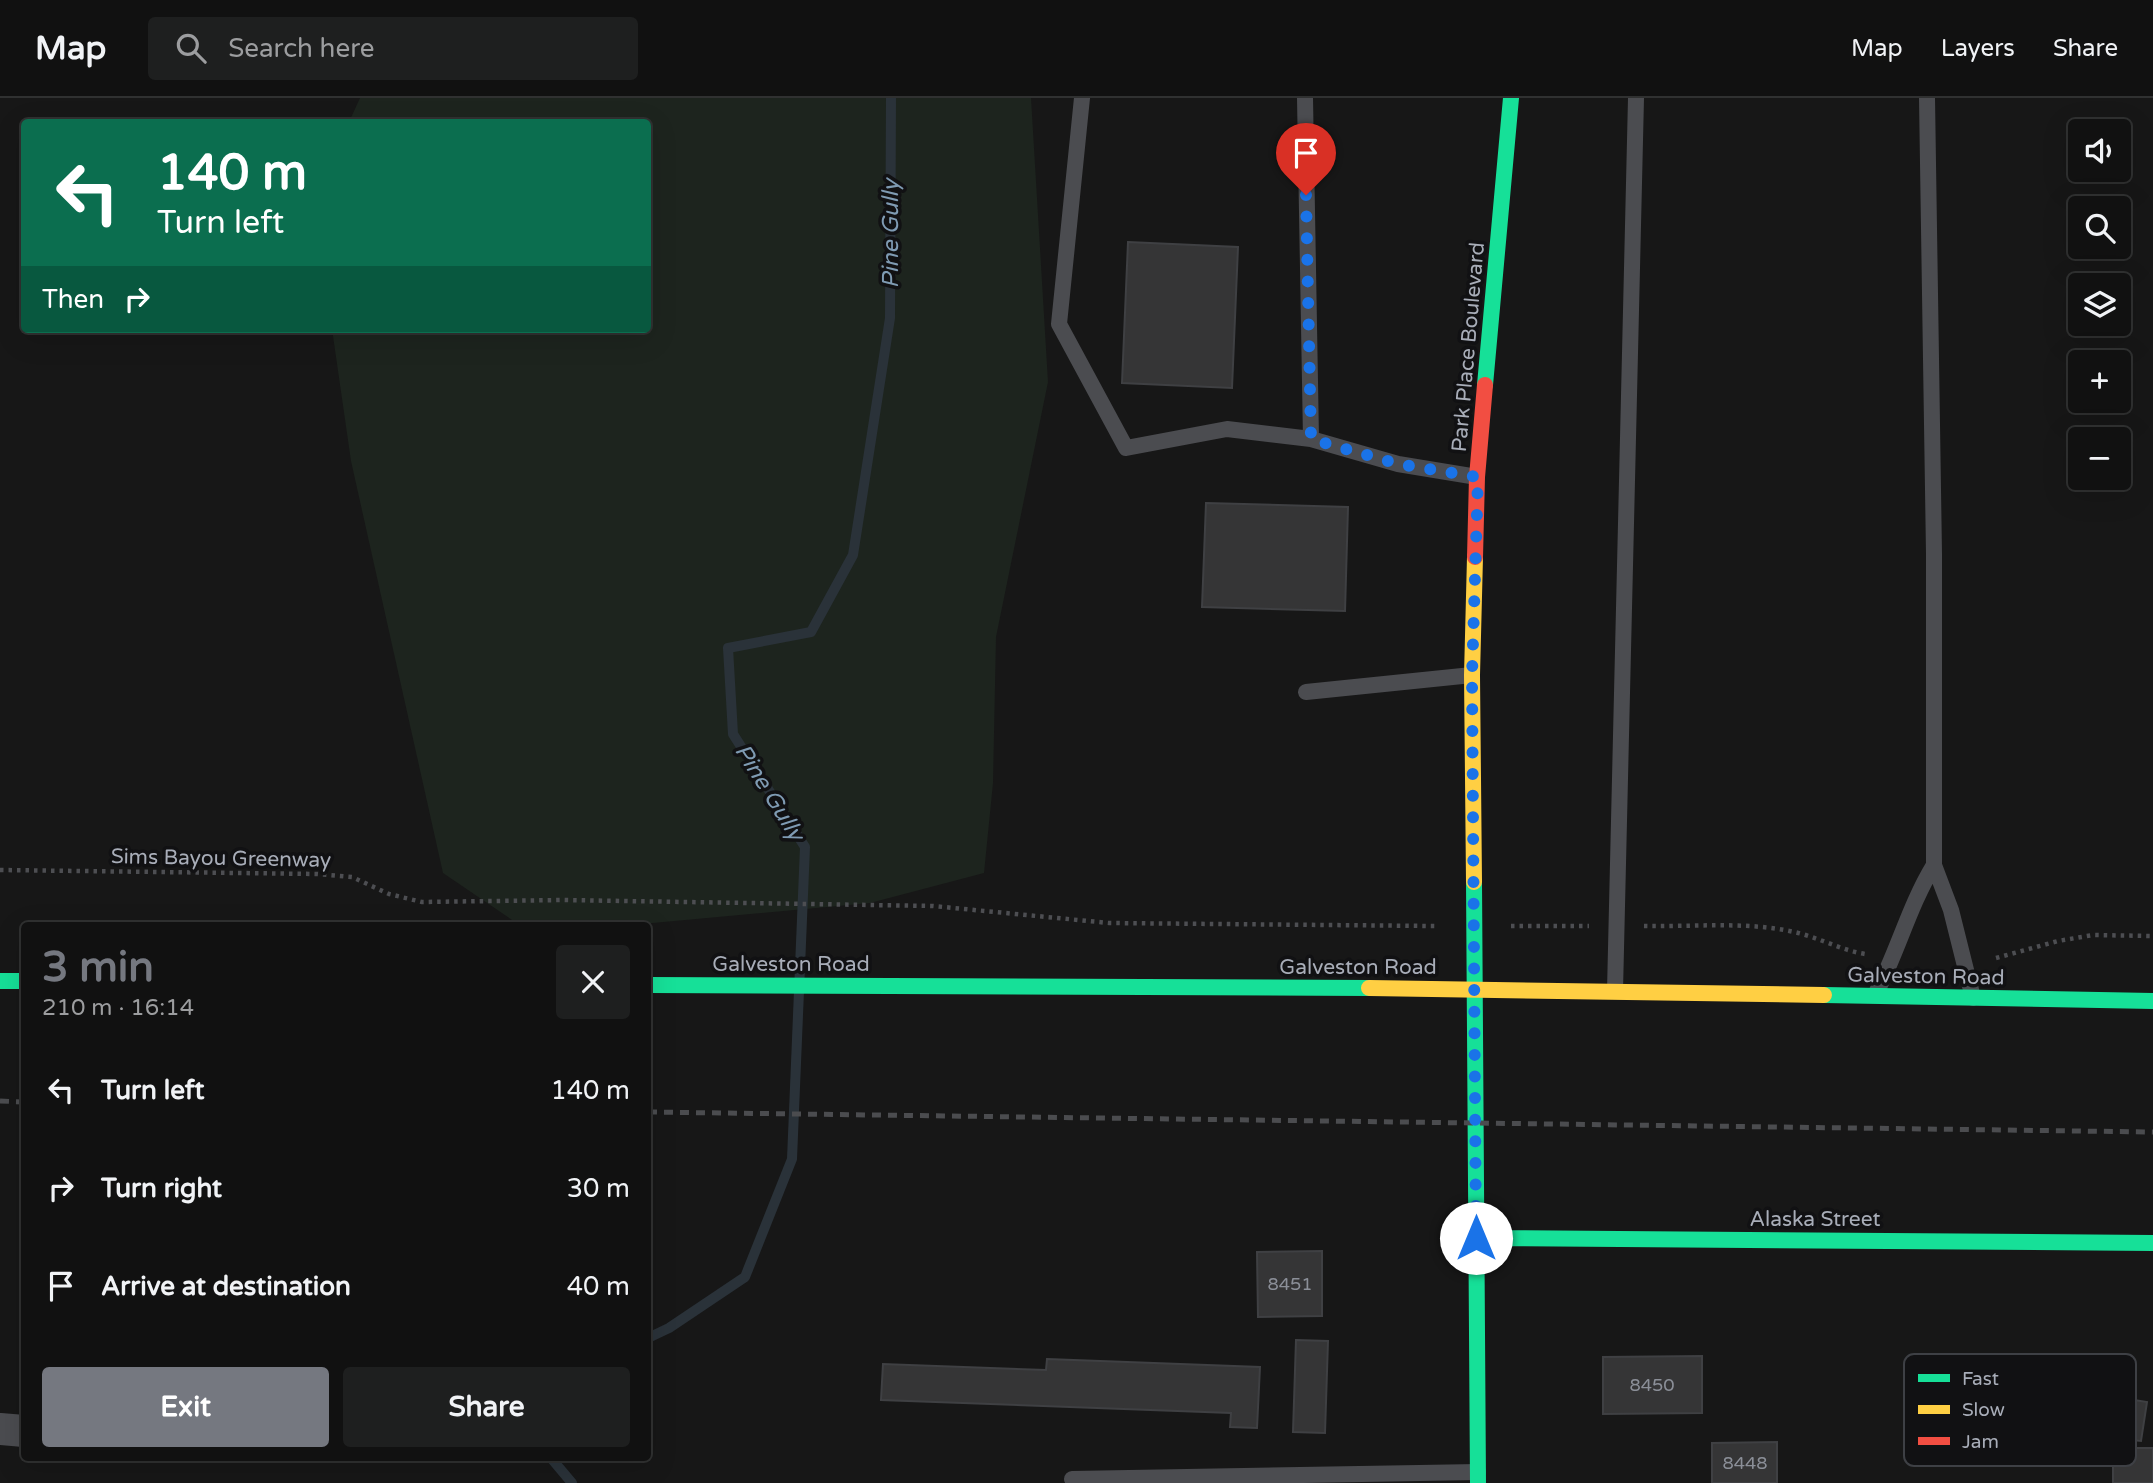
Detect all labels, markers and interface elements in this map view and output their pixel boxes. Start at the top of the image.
search box [148,17,638,80]
text: Map [35,29,106,68]
icon: search [172,29,210,67]
text: Search here [228,33,374,64]
text: Map [1851,34,1903,63]
text: Layers [1941,34,2015,63]
text: Share [2053,34,2118,63]
map controls [2068,119,2131,490]
button: sound [2068,119,2131,182]
pin [1276,123,1336,195]
icon: arrive [1287,134,1325,172]
text: 140 m [157,144,307,203]
icon: left [42,147,133,238]
water label: Pine Gully [877,177,905,289]
button: search [2068,196,2131,259]
text: Turn left [157,204,284,242]
street label: Park Place Boulevard [1447,241,1490,453]
button: layers [2068,273,2131,336]
icon: right [118,280,156,318]
text: Then [42,284,104,315]
button: + [2068,350,2131,413]
button: − [2068,427,2131,490]
water label: Pine Gully [728,739,811,849]
street label: Sims Bayou Greenway [111,844,331,873]
text: 3 min [42,942,154,993]
button: close [556,945,630,1019]
street label: Galveston Road [712,952,870,977]
street label: Galveston Road [1279,955,1437,980]
street label: Galveston Road [1847,963,2005,990]
text: 210 m · 16:14 [42,994,194,1022]
icon: left [42,1071,80,1109]
text: Turn left [101,1075,204,1106]
text: 140 m [550,1075,630,1106]
icon: right [42,1169,80,1207]
text: Turn right [101,1173,222,1204]
text: 30 m [567,1173,630,1204]
position arrow [1439,1201,1513,1275]
street label: Alaska Street [1749,1207,1881,1232]
icon: arrive [42,1267,80,1305]
text: Arrive at destination [101,1271,351,1302]
text: 40 m [567,1271,630,1302]
house number: 8451 [1267,1273,1313,1295]
legend [1904,1354,2136,1466]
button: Exit [42,1367,329,1447]
button: Share [343,1367,630,1447]
text: Fast [1962,1368,1999,1390]
house number: 8450 [1629,1374,1675,1396]
text: Slow [1962,1399,2005,1421]
text: Jam [1962,1431,1999,1453]
house number: 8448 [1722,1452,1768,1474]

